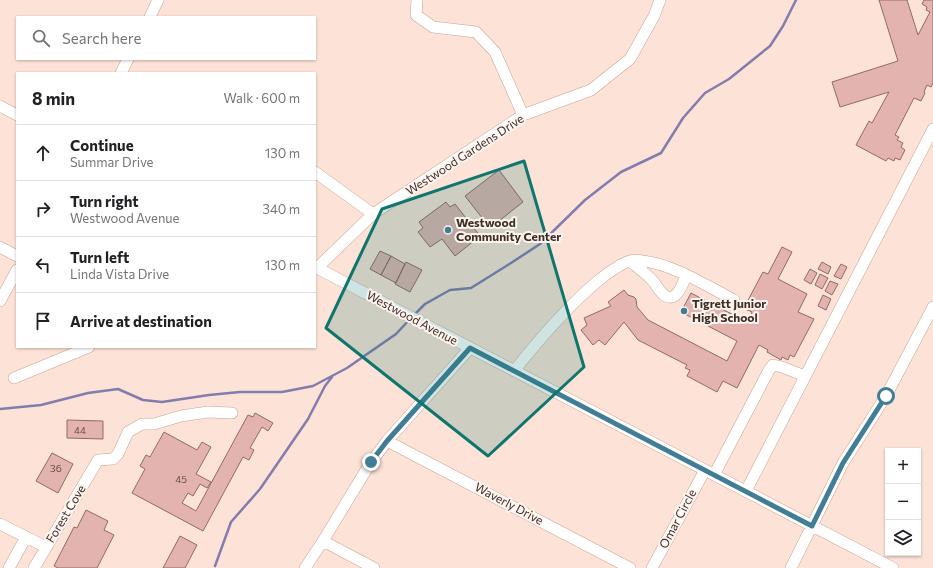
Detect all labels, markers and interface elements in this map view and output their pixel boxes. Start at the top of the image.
search box [16,16,316,60]
icon: search [30,27,52,49]
text: Search here [62,29,141,47]
text: 8 min [32,88,75,109]
text: Walk · 600 m [224,90,300,106]
street label: Westwood Gardens Drive [403,111,526,198]
text: Continue [70,136,134,154]
icon: ahead [32,142,54,164]
text: 130 m [265,145,300,161]
text: Summar Drive [70,154,153,170]
text: Turn right [70,192,139,210]
icon: right [32,198,54,220]
text: 340 m [262,201,300,217]
text: Westwood Avenue [70,210,179,226]
place label: Westwood Community Center [456,215,561,243]
marker: Westwood Community Center [443,225,453,235]
text: Turn left [70,248,129,266]
icon: left [32,254,54,276]
text: 130 m [265,257,300,273]
text: Linda Vista Drive [70,266,169,282]
street label: Westwood Avenue [365,287,460,347]
place label: Tigrett Junior High School [692,296,766,324]
marker: Tigrett Junior High School [679,306,689,316]
icon: arrive [32,310,54,332]
text: Arrive at destination [70,312,212,330]
route start [877,387,895,405]
house number: 44 [74,424,86,436]
map controls [885,448,921,556]
button: + [885,448,921,484]
route end [362,453,380,471]
house number: 36 [50,462,62,474]
house number: 45 [175,473,187,485]
street label: Waverly Drive [473,479,546,527]
street label: Forest Cove [42,482,88,545]
button: − [885,484,921,520]
street label: Omar Circle [656,487,699,550]
button: layers [885,520,921,556]

